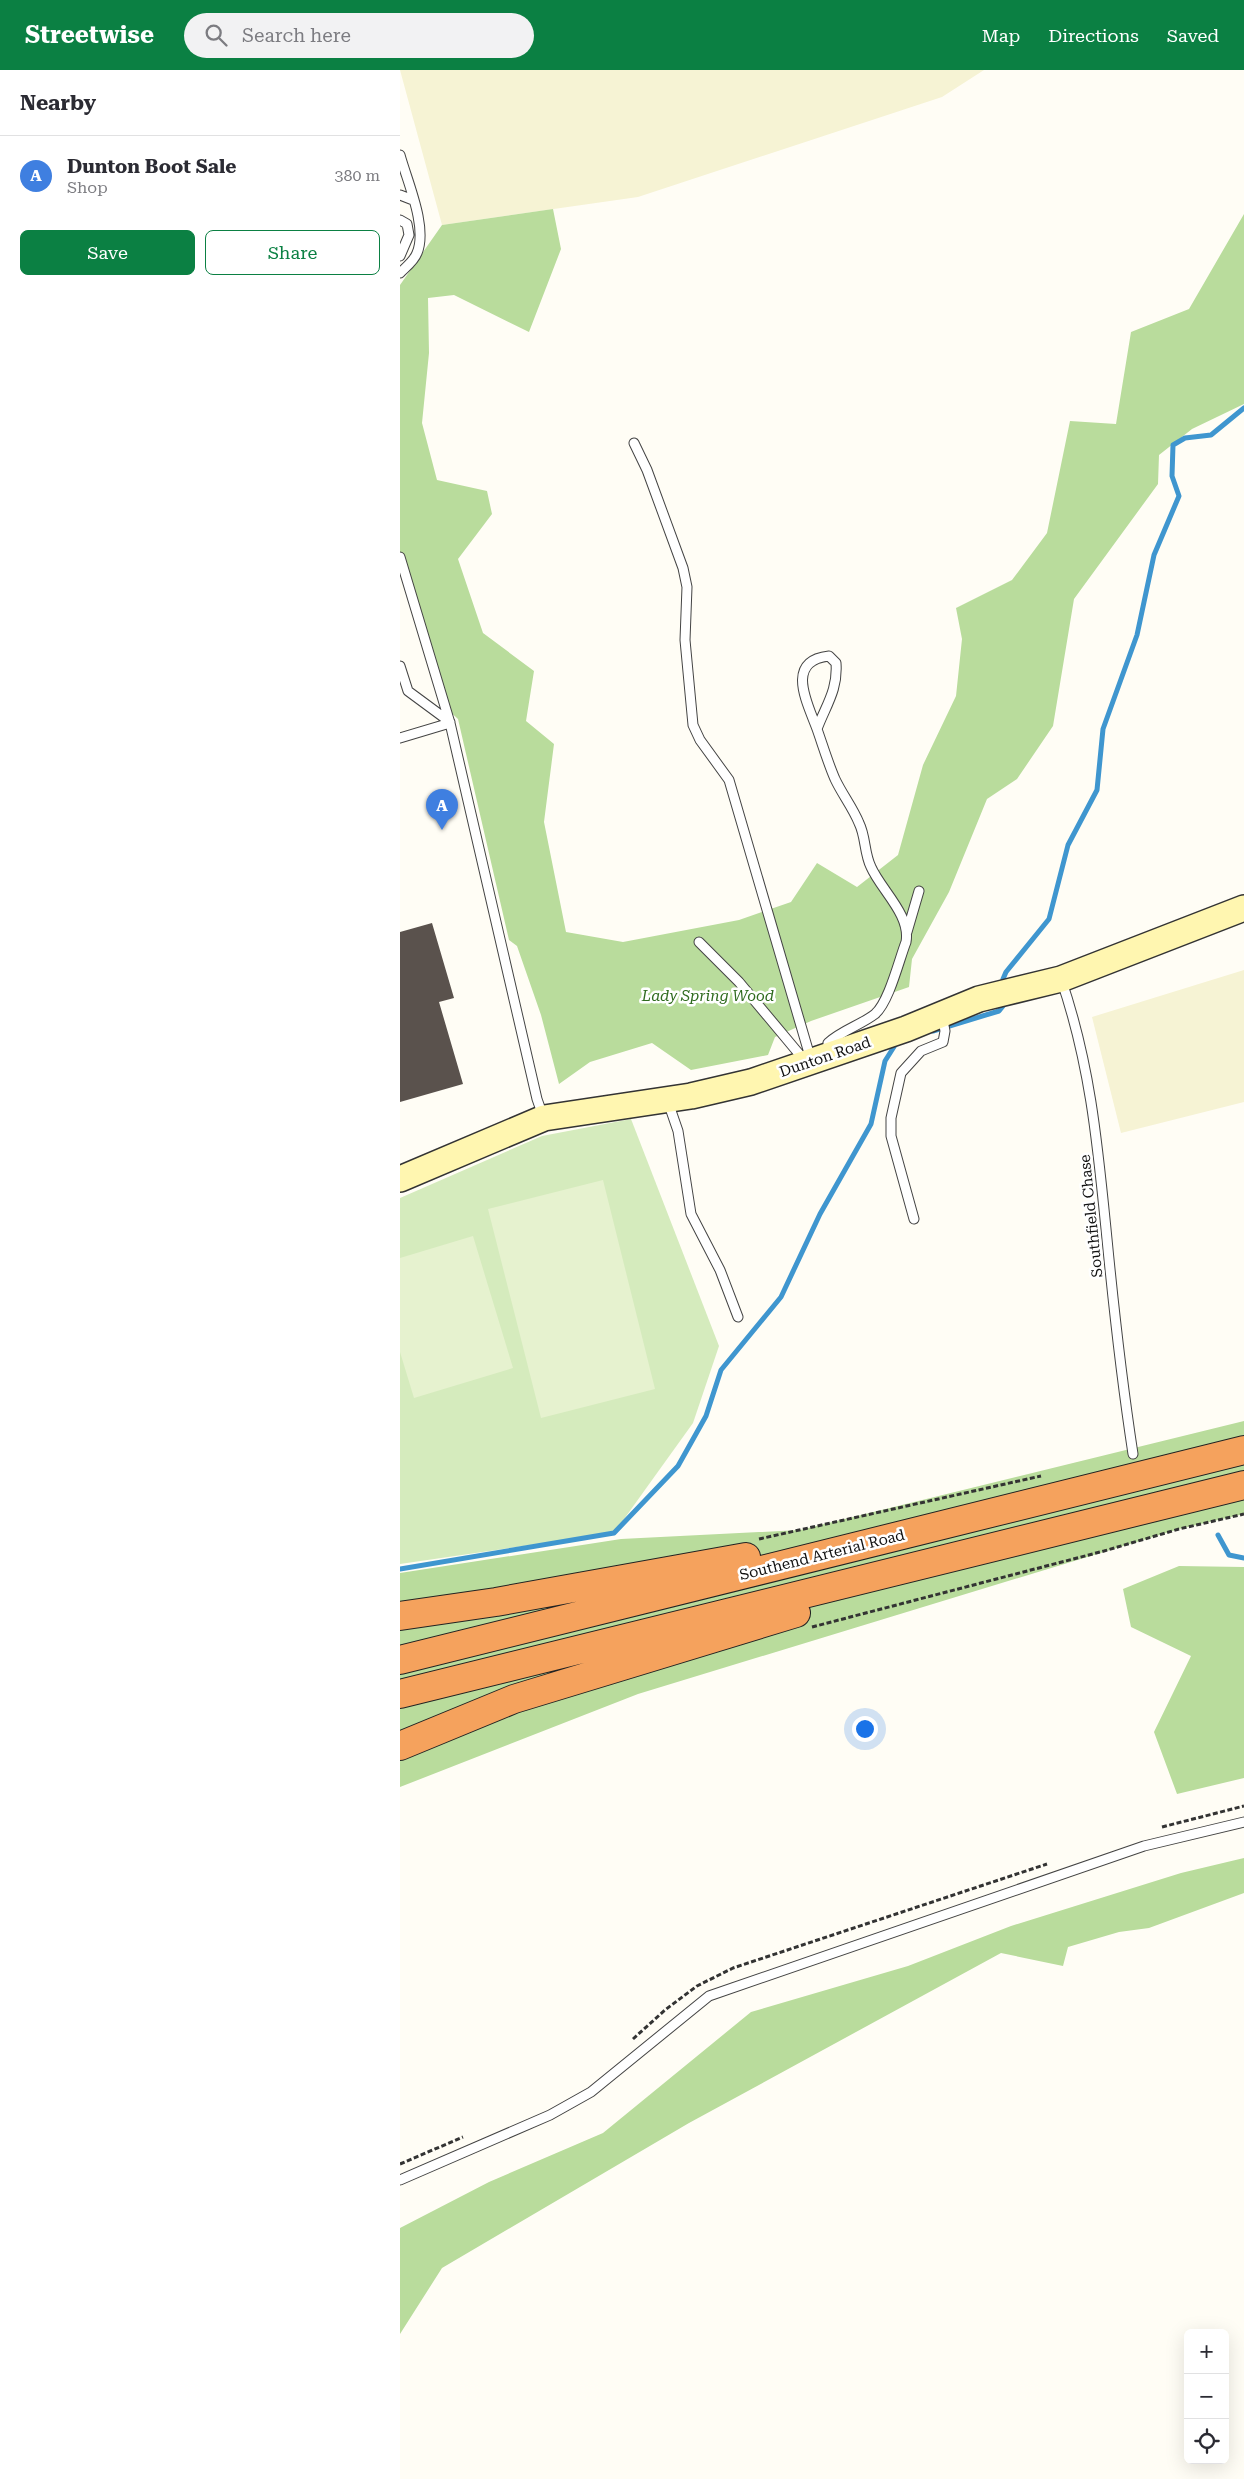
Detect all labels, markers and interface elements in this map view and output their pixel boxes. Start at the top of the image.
search box [184,13,534,58]
text: Streetwise [25,21,154,49]
icon: search [202,21,230,49]
text: Search here [242,24,351,47]
text: Map [982,25,1020,46]
text: Directions [1048,25,1139,46]
text: Saved [1167,25,1219,46]
text: Nearby [20,91,96,115]
text: Dunton Boot Sale [67,155,236,178]
text: A [30,166,42,185]
text: 380 m [334,166,380,185]
text: Shop [67,178,108,197]
button: Save [20,230,195,275]
button: Share [205,230,380,275]
pin: A [426,789,458,830]
park label: Lady Spring Wood [641,987,774,1005]
street label: Dunton Road [777,1033,873,1081]
street label: Southfield Chase [1076,1154,1106,1278]
street label: Southend Arterial Road [738,1526,907,1584]
your location [852,1716,878,1742]
map controls [1184,2329,1229,2464]
button: + [1184,2329,1229,2374]
button: − [1184,2374,1229,2419]
button: locate [1184,2419,1229,2464]

